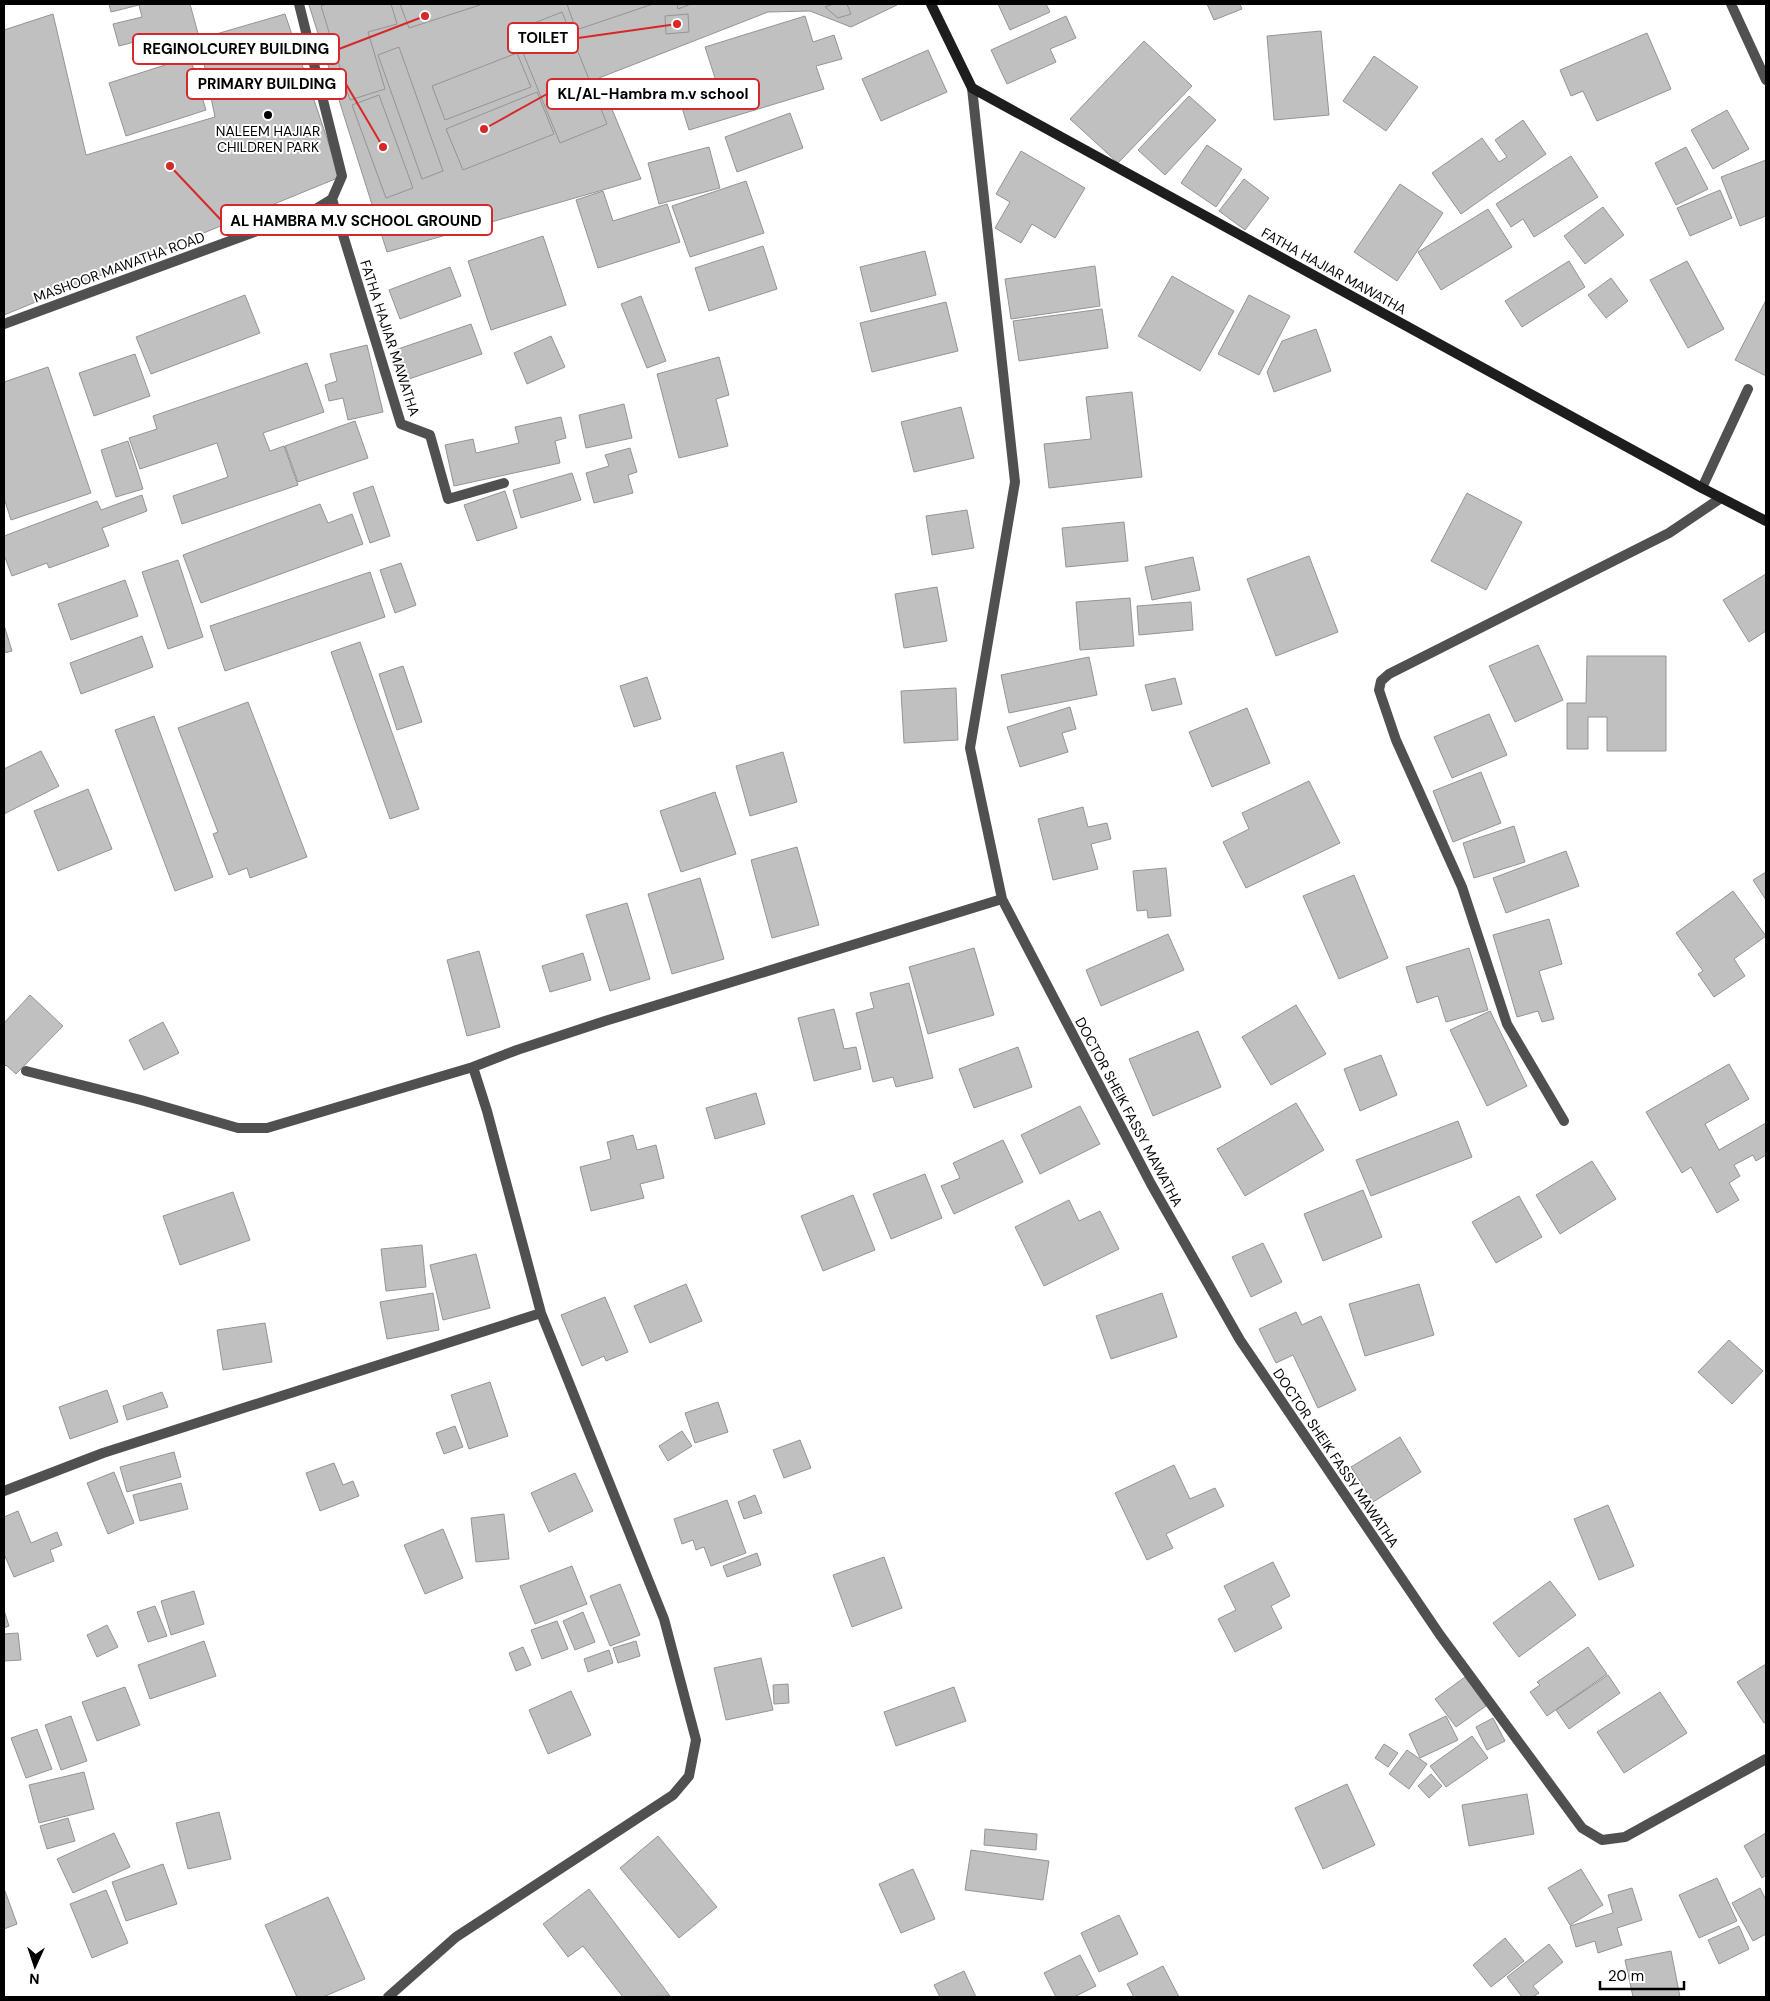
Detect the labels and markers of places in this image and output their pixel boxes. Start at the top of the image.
callout: TOILET [508,23,578,53]
callout: REGINOLCUREY BUILDING [133,34,339,64]
callout: PRIMARY BUILDING [187,69,346,99]
callout: KL/AL-Hambra m.v school [547,79,759,109]
marker: NALEEM HAJIAR CHILDREN PARK [262,109,274,121]
place label: NALEEM HAJIAR CHILDREN PARK [216,122,320,156]
callout: AL HAMBRA M.V SCHOOL GROUND [221,205,492,235]

